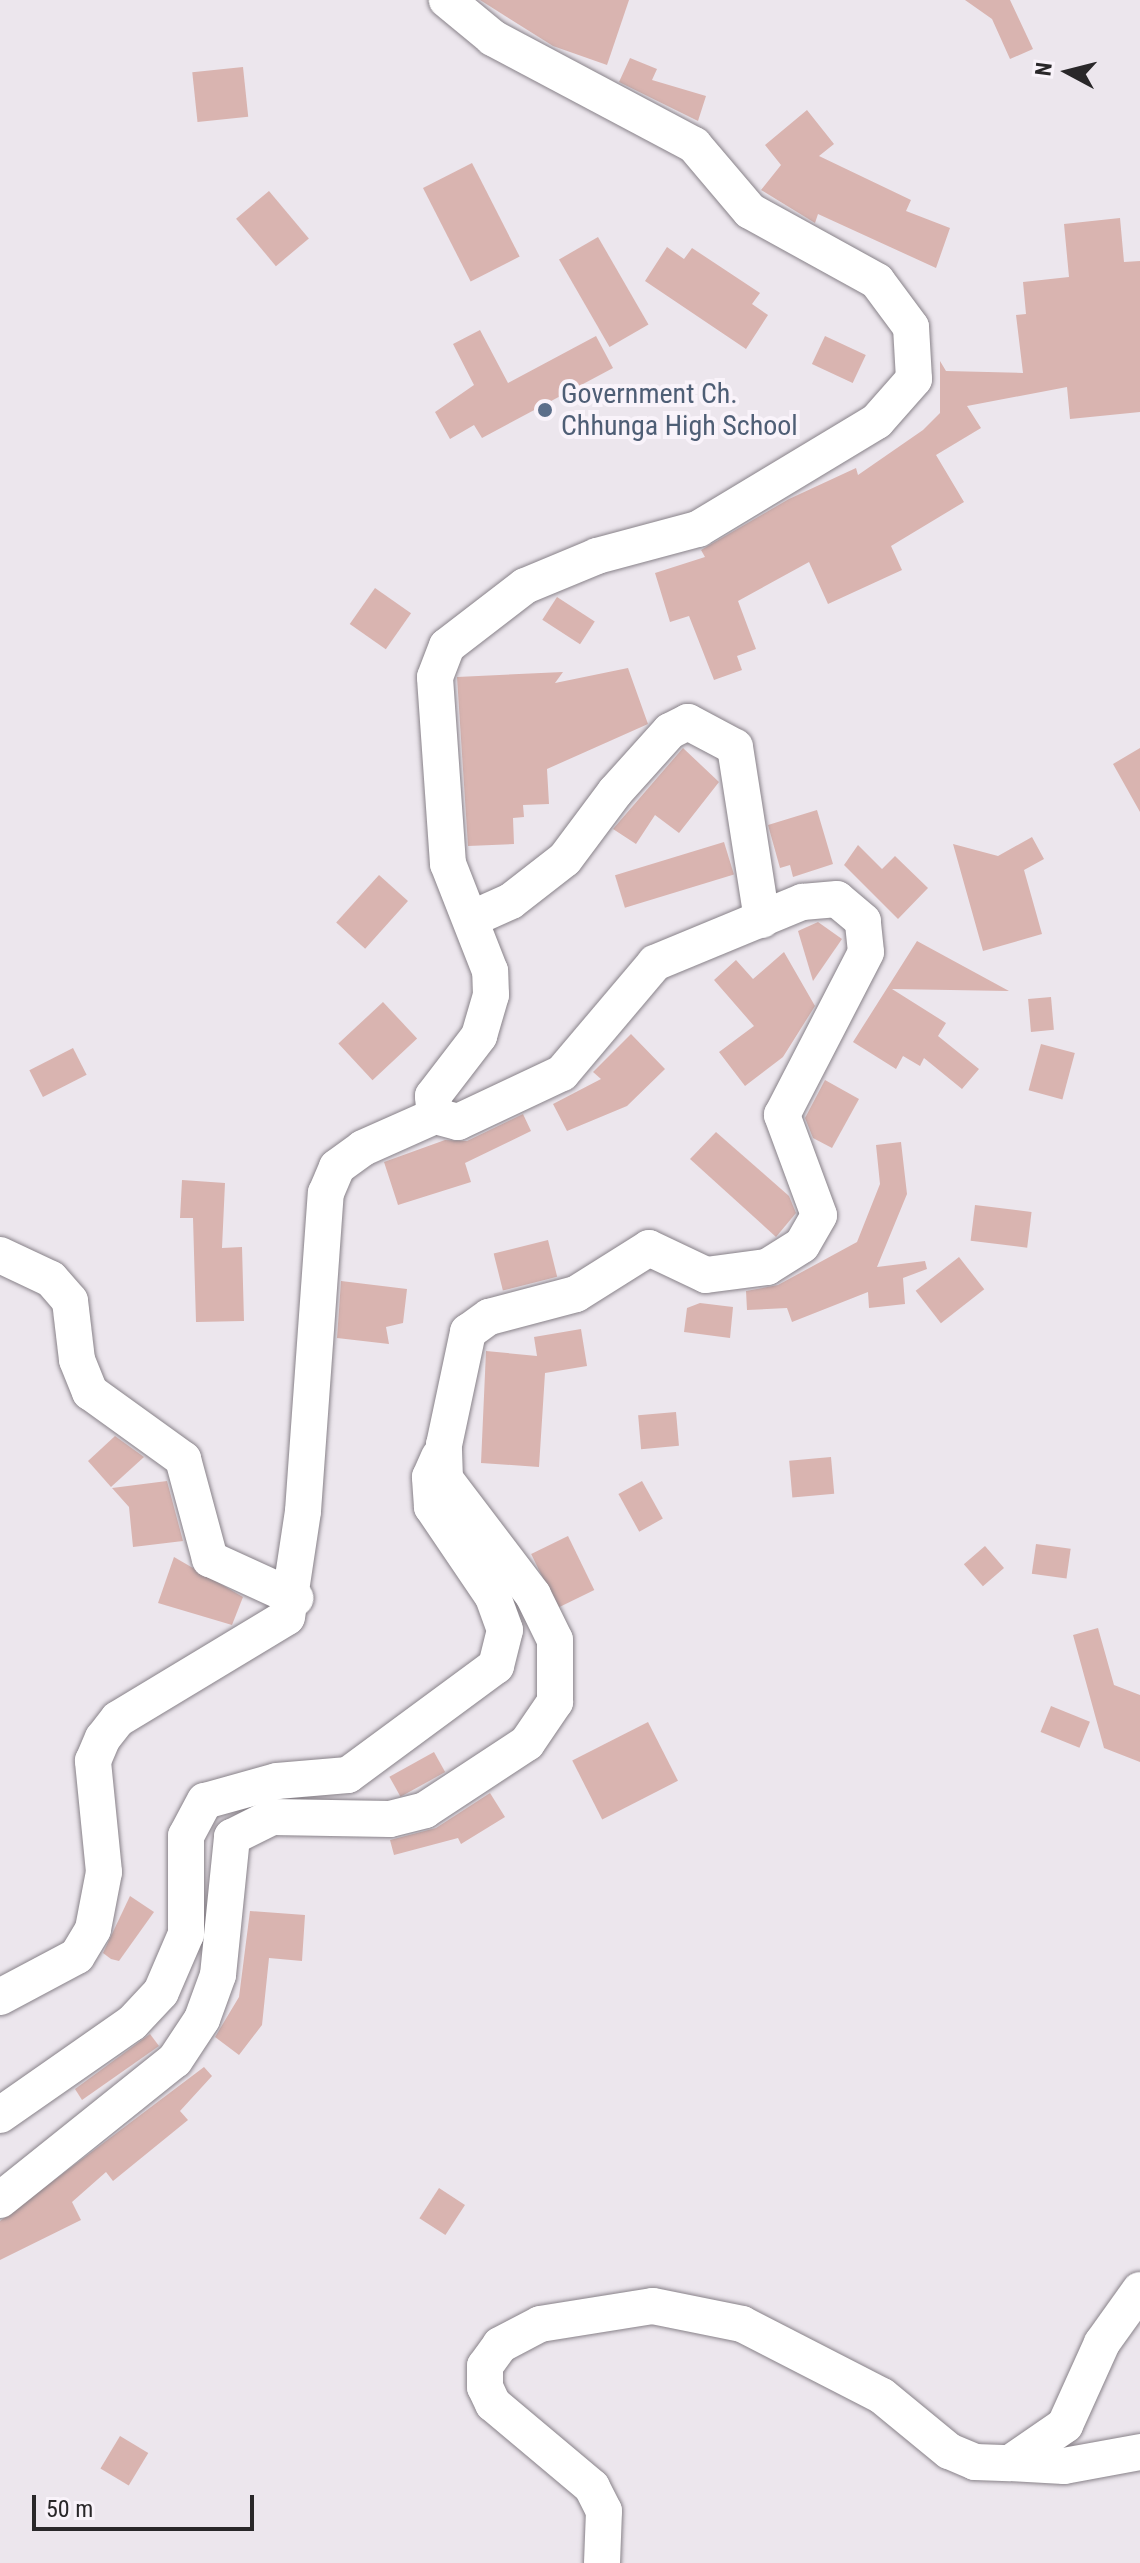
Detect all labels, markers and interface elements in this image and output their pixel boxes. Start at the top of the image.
north arrow [1028,32,1108,112]
text: N [1030,61,1057,77]
place label: Government Ch. Chhunga High School [561,377,798,443]
marker: Government Ch. Chhunga High School [536,401,554,419]
scale bar [36,2479,258,2529]
text: 50 m [46,2495,93,2523]

